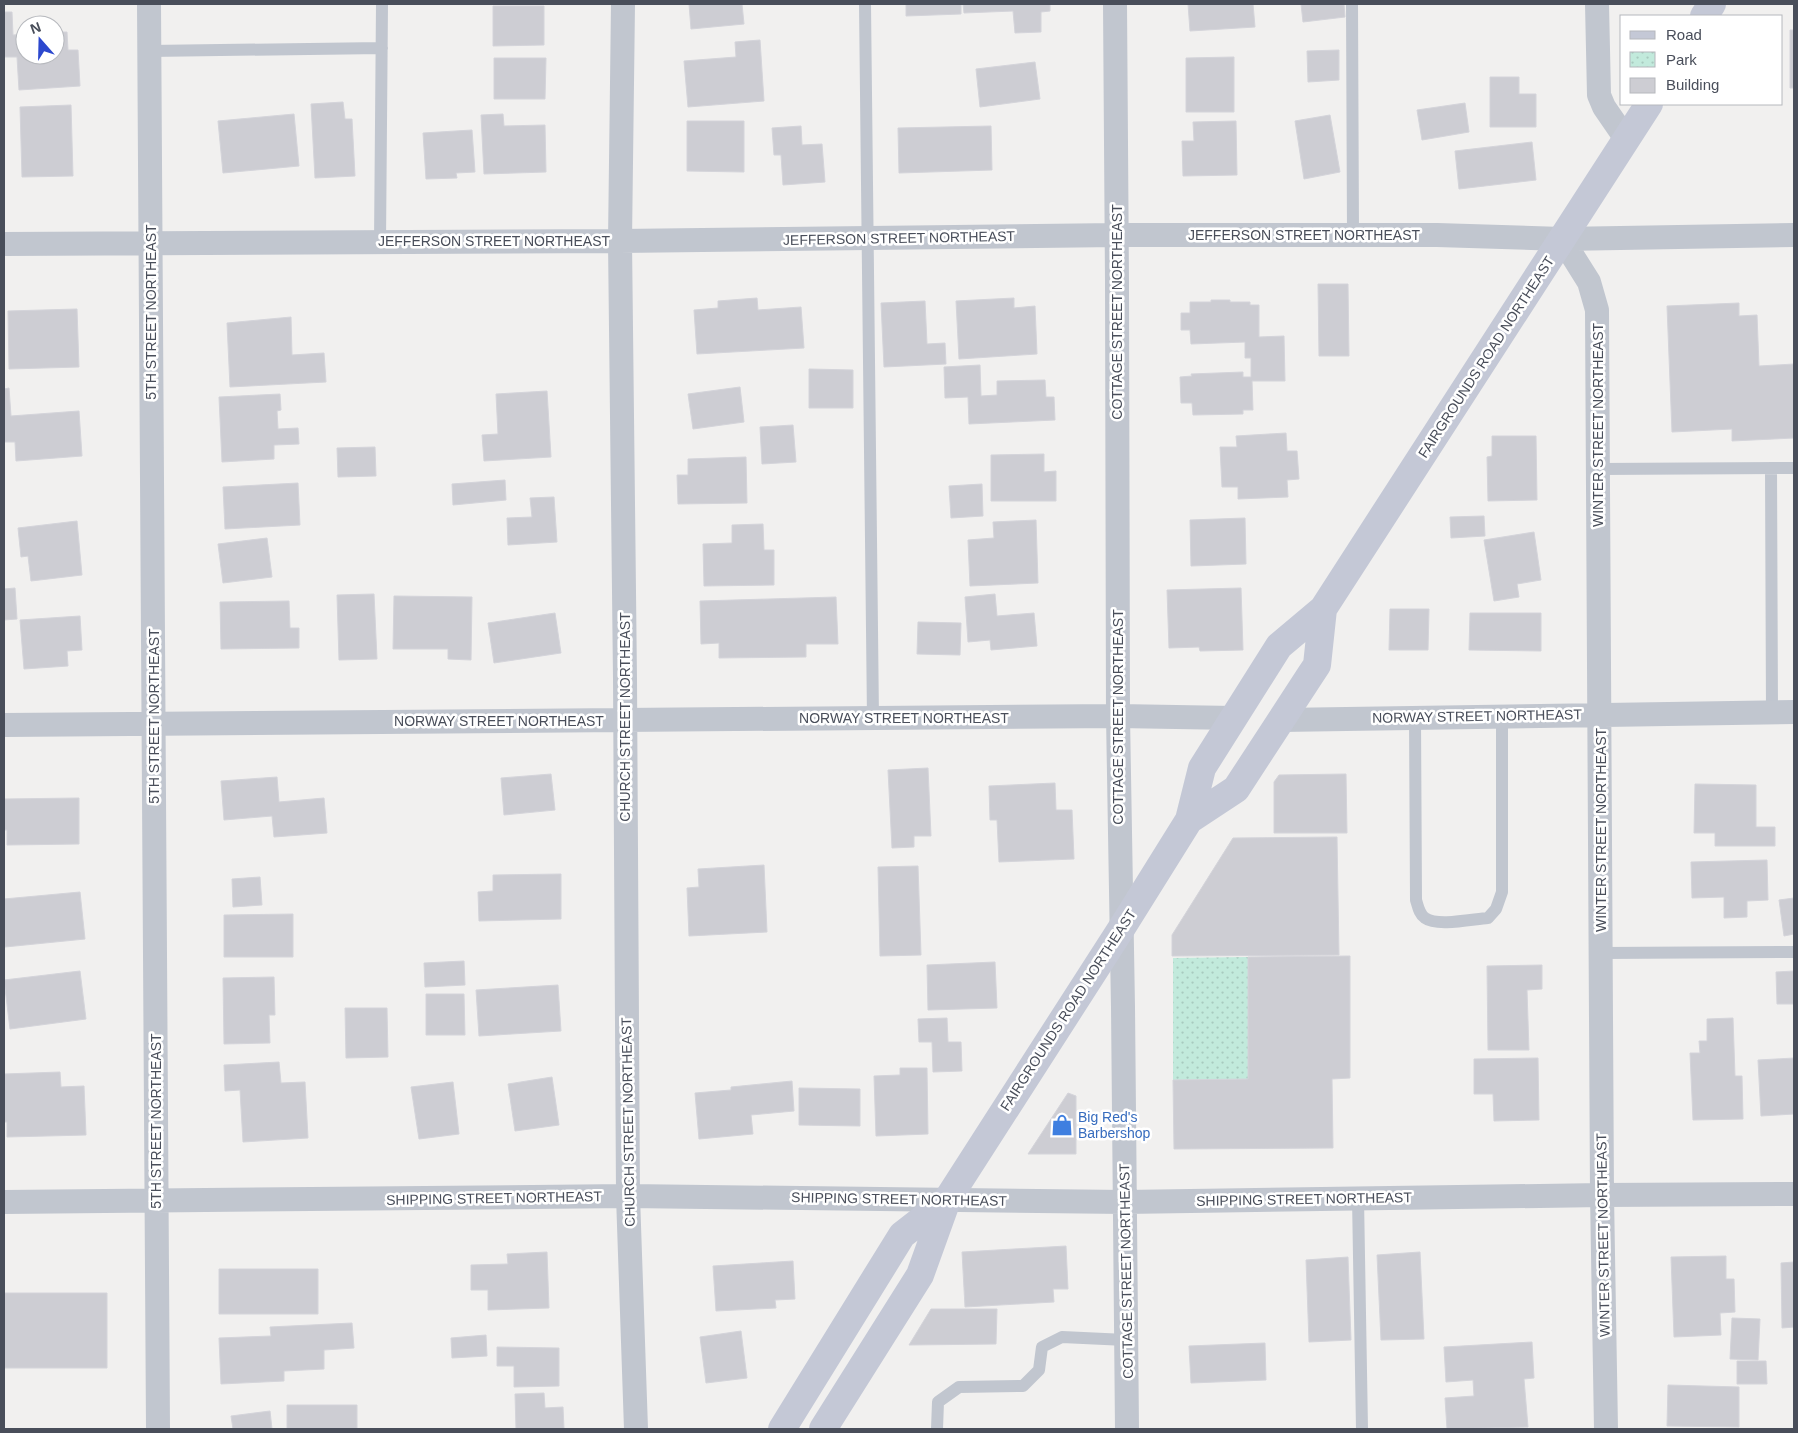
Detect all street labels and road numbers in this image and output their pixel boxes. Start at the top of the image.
street label: COTTAGE STREET NORTHEAST [1109,204,1125,420]
street label: 5TH STREET NORTHEAST [143,224,159,400]
street label: JEFFERSON STREET NORTHEAST [1188,227,1420,243]
street label: JEFFERSON STREET NORTHEAST [783,228,1016,248]
street label: JEFFERSON STREET NORTHEAST [378,233,610,249]
street label: FAIRGROUNDS ROAD NORTHEAST [1415,253,1557,461]
street label: WINTER STREET NORTHEAST [1590,323,1606,527]
street label: COTTAGE STREET NORTHEAST [1110,609,1126,825]
street label: CHURCH STREET NORTHEAST [617,612,633,822]
street label: 5TH STREET NORTHEAST [146,628,162,804]
street label: NORWAY STREET NORTHEAST [1372,706,1582,726]
street label: NORWAY STREET NORTHEAST [799,710,1009,726]
street label: NORWAY STREET NORTHEAST [394,713,604,729]
street label: WINTER STREET NORTHEAST [1593,728,1609,932]
street label: FAIRGROUNDS ROAD NORTHEAST [997,906,1139,1114]
street label: CHURCH STREET NORTHEAST [618,1017,638,1227]
street label: 5TH STREET NORTHEAST [148,1033,164,1209]
street label: WINTER STREET NORTHEAST [1593,1132,1613,1337]
street label: COTTAGE STREET NORTHEAST [1116,1163,1136,1379]
street label: SHIPPING STREET NORTHEAST [386,1188,602,1208]
street label: SHIPPING STREET NORTHEAST [791,1189,1007,1209]
street label: SHIPPING STREET NORTHEAST [1196,1189,1412,1209]

